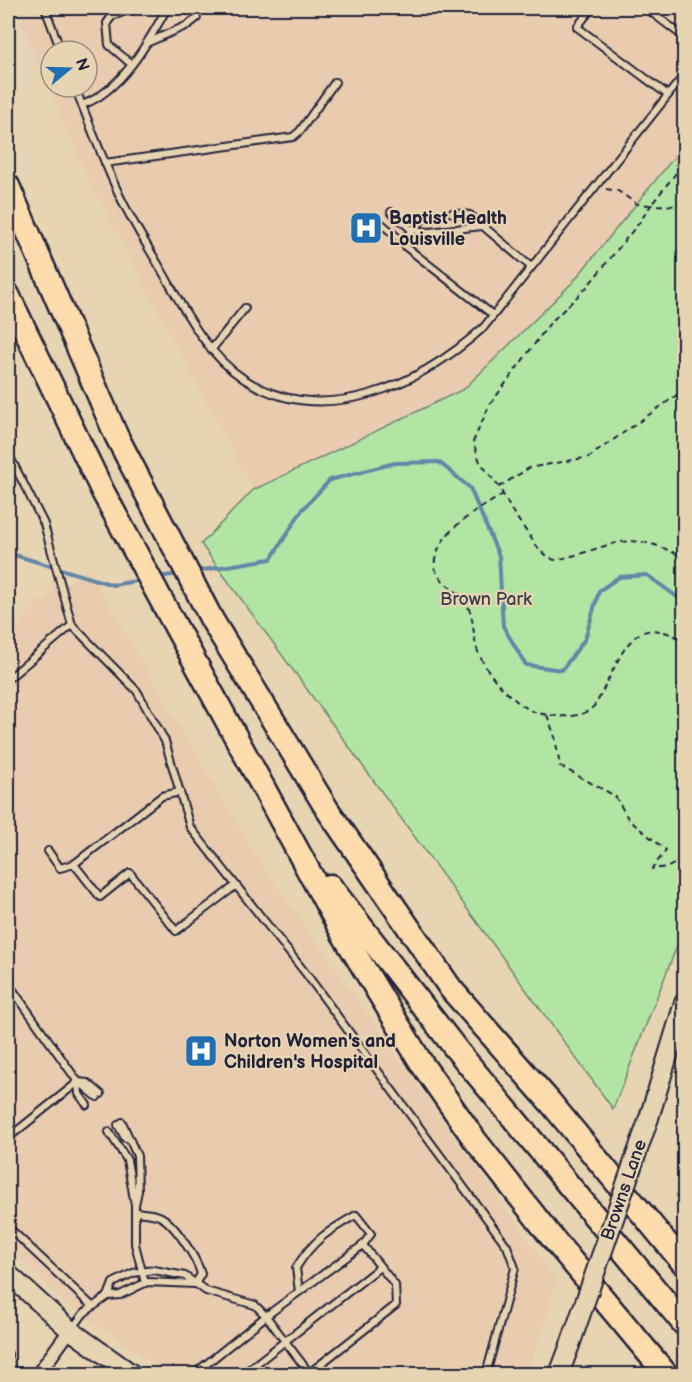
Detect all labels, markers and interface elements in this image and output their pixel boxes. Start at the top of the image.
north arrow [39,39,99,99]
text: N [71,56,93,73]
place label: Baptist Health Louisville [389,208,507,250]
hospital icon: Baptist Health Louisville [348,210,384,246]
park label: Brown Park [440,589,532,610]
place label: Norton Women's and Children's Hospital [224,1031,396,1073]
hospital icon: Norton Women's and Children's Hospital [183,1033,219,1069]
street label: Browns Lane [597,1136,651,1243]

